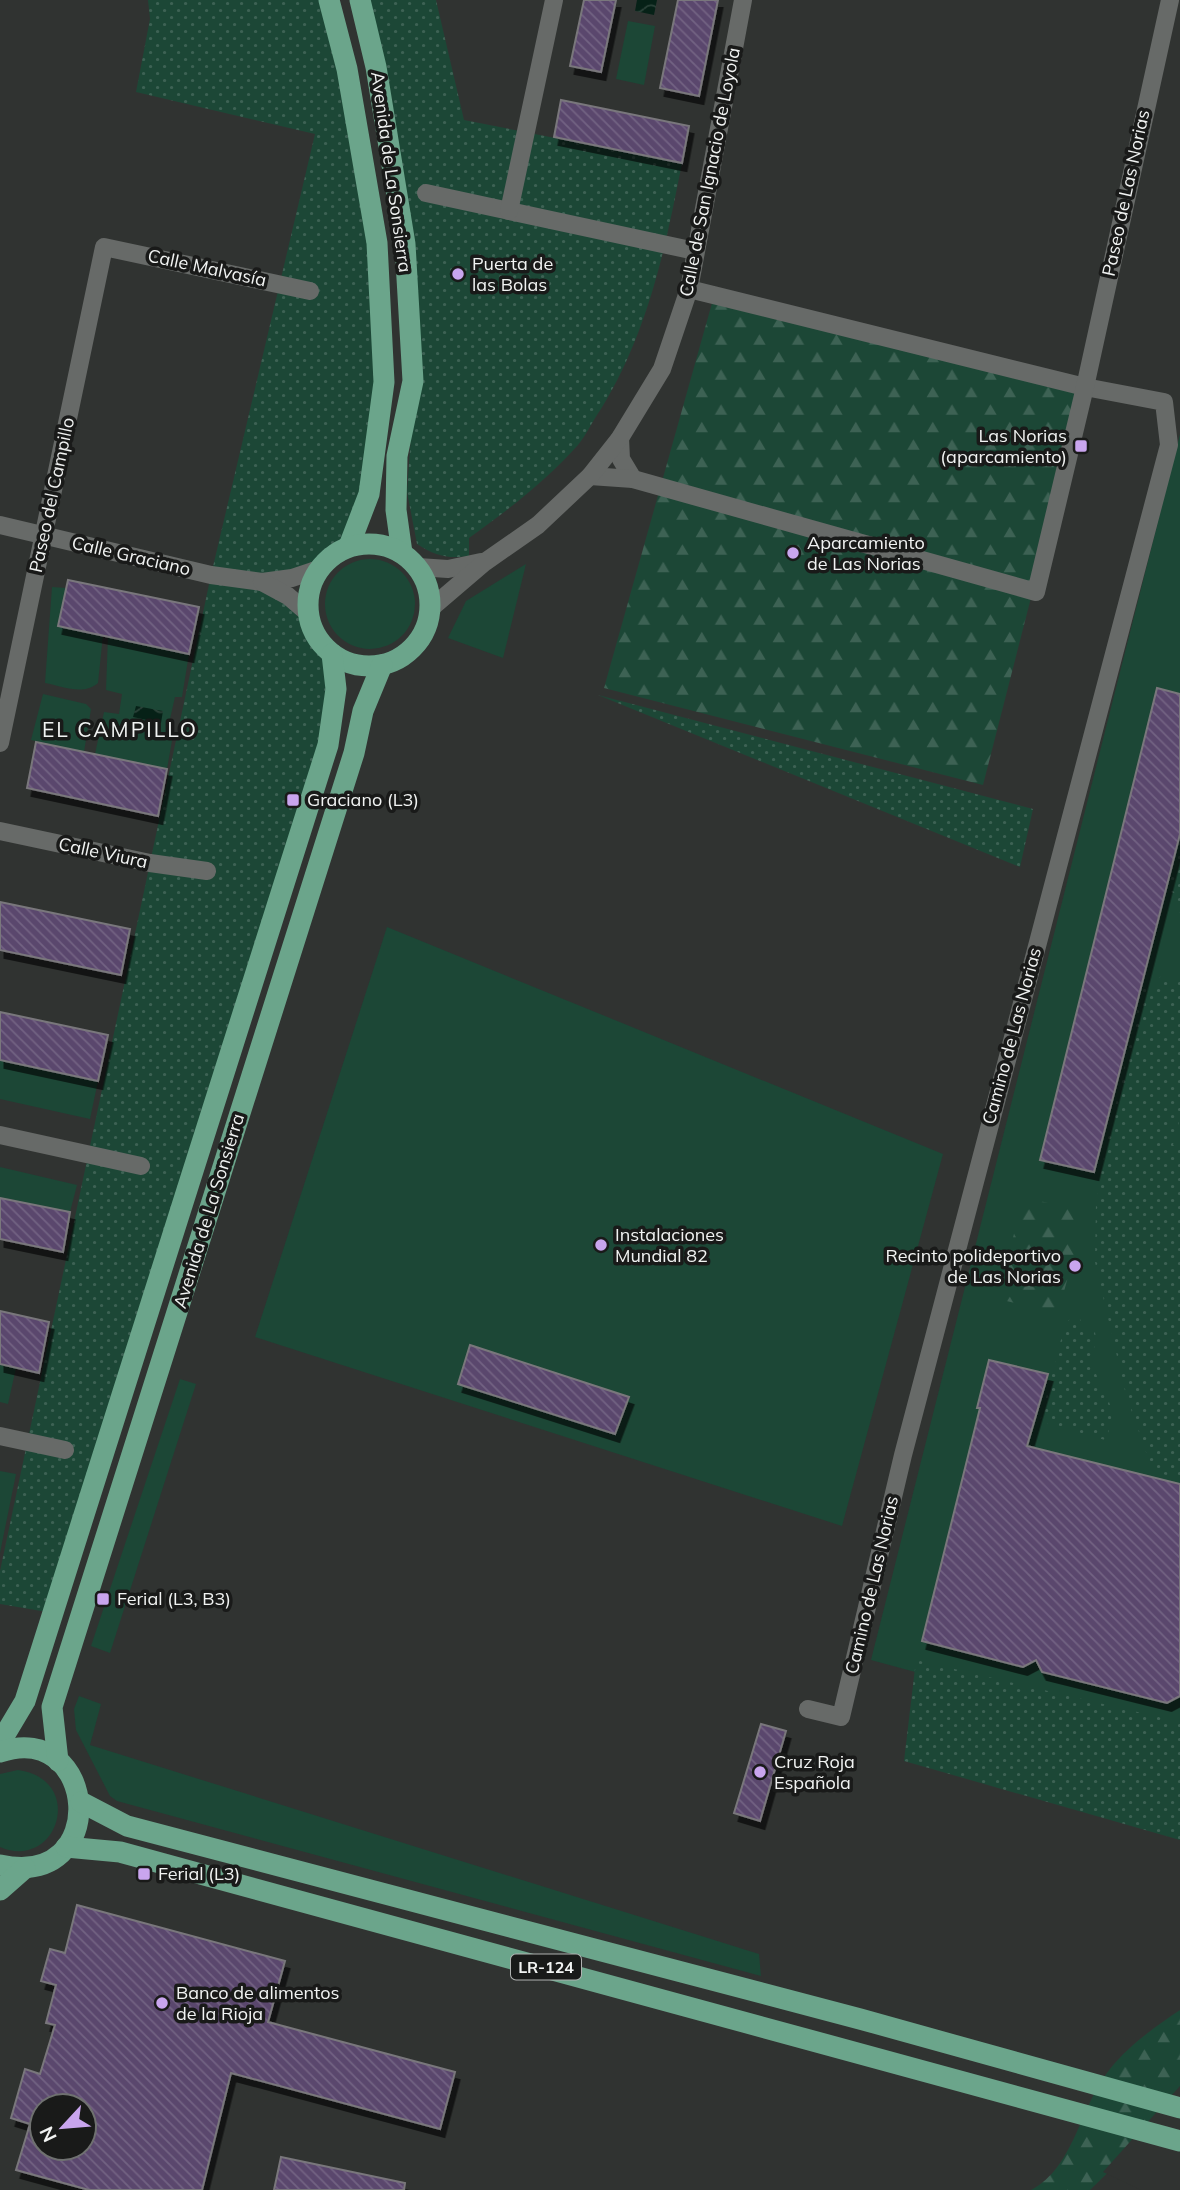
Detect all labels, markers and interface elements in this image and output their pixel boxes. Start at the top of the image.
street label: Calle de San Ignacio de Loyola [674,45,745,298]
street label: Avenida de La Sonsierra [366,70,417,274]
street label: Paseo de Las Norias [1097,108,1154,278]
street label: Calle Malvasía [146,244,268,291]
place label: Puerta de las Bolas [472,252,553,296]
marker: Puerta de las Bolas [450,266,466,282]
street label: Paseo del Campillo [24,415,79,575]
place label: Las Norias (aparcamiento) [940,424,1067,468]
marker: Las Norias (aparcamiento) [1073,438,1089,454]
street label: Calle Graciano [70,531,193,580]
place label: Aparcamiento de Las Norias [807,531,925,575]
marker: Aparcamiento de Las Norias [785,545,801,561]
district label: EL CAMPILLO [42,716,198,742]
place label: Graciano (L3) [307,788,419,811]
marker: Graciano (L3) [285,792,301,808]
street label: Calle Viura [57,832,150,873]
street label: Camino de Las Norias [977,945,1046,1127]
street label: Avenida de La Sonsierra [168,1111,249,1311]
place label: Instalaciones Mundial 82 [615,1223,724,1267]
marker: Instalaciones Mundial 82 [593,1237,609,1253]
place label: Recinto polideportivo de Las Norias [885,1244,1061,1288]
marker: Recinto polideportivo de Las Norias [1067,1258,1083,1274]
street label: Camino de Las Norias [840,1493,903,1676]
place label: Ferial (L3, B3) [117,1587,231,1610]
marker: Ferial (L3, B3) [95,1591,111,1607]
place label: Cruz Roja Española [774,1750,855,1794]
marker: Cruz Roja Española [752,1764,768,1780]
place label: Ferial (L3) [158,1862,240,1885]
marker: Ferial (L3) [136,1866,152,1882]
road number: LR-124 [511,1954,581,1980]
place label: Banco de alimentos de la Rioja [176,1981,340,2025]
marker: Banco de alimentos de la Rioja [154,1995,170,2011]
north arrow [28,2092,98,2162]
text: N [34,2123,62,2146]

